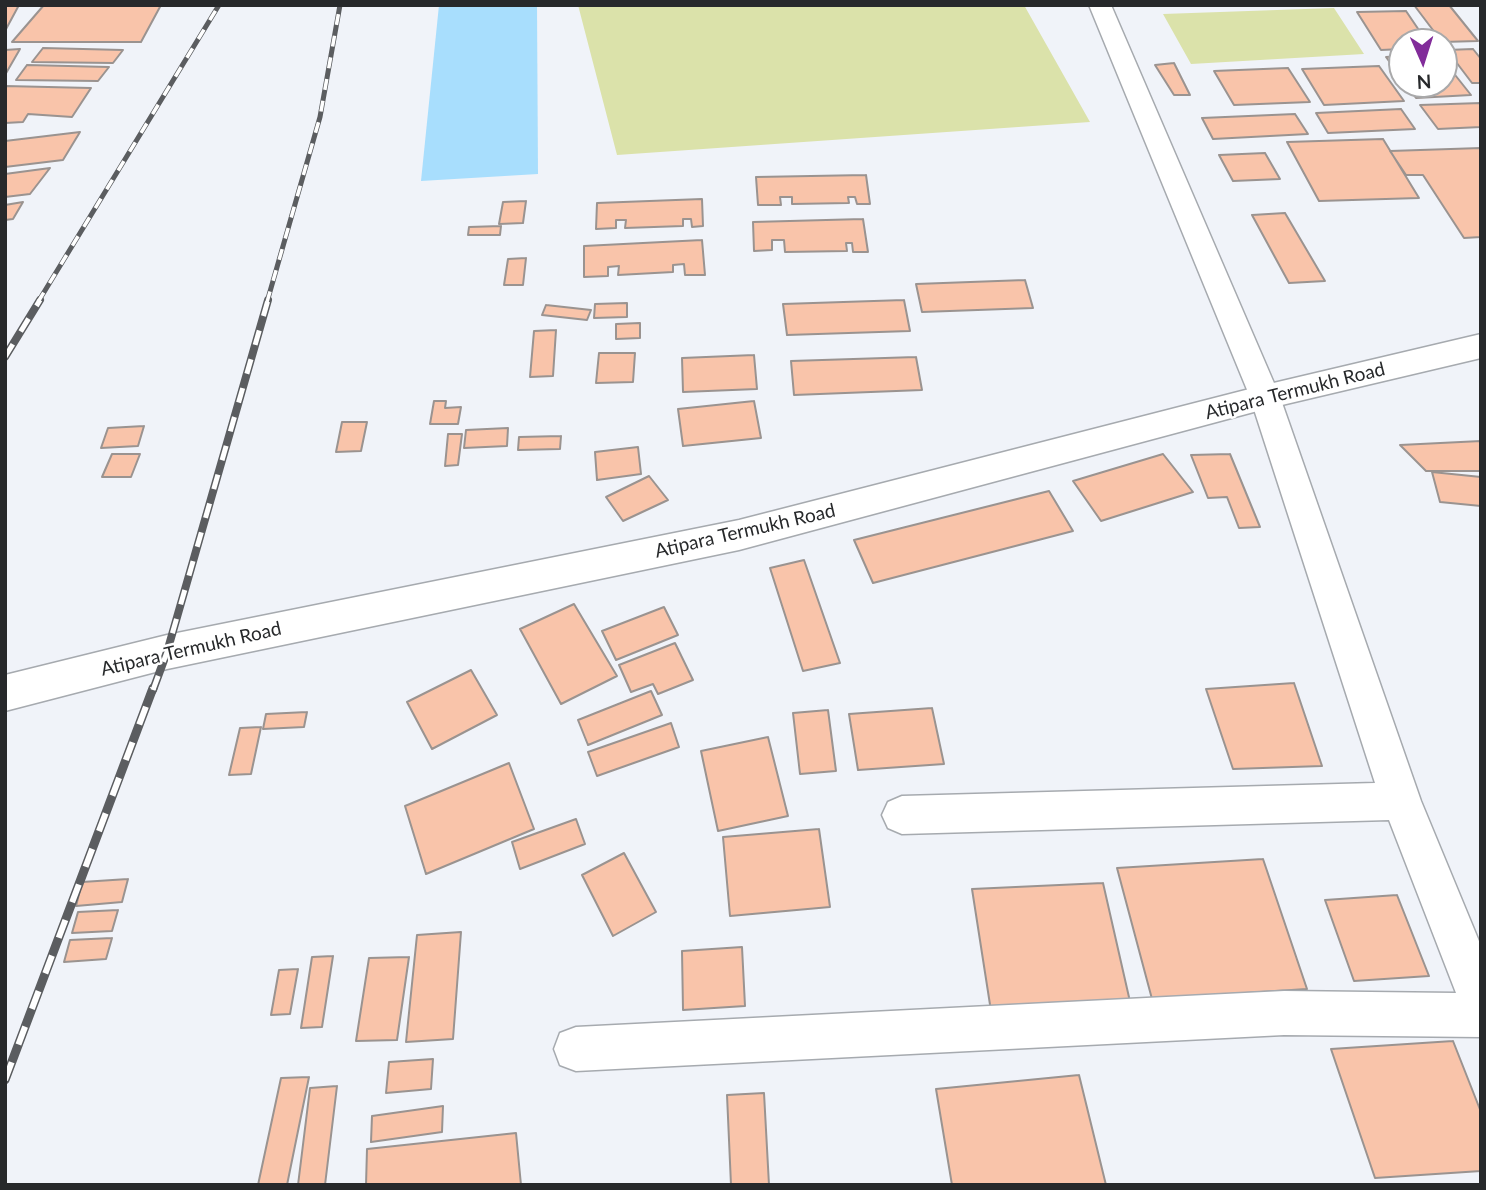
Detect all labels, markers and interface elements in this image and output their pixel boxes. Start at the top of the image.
north arrow [1388,28,1458,98]
text: N [1416,71,1432,94]
street label: Atipara Termukh Road [1203,358,1387,424]
street label: Atipara Termukh Road [653,499,837,563]
street label: Atipara Termukh Road [99,617,283,681]

